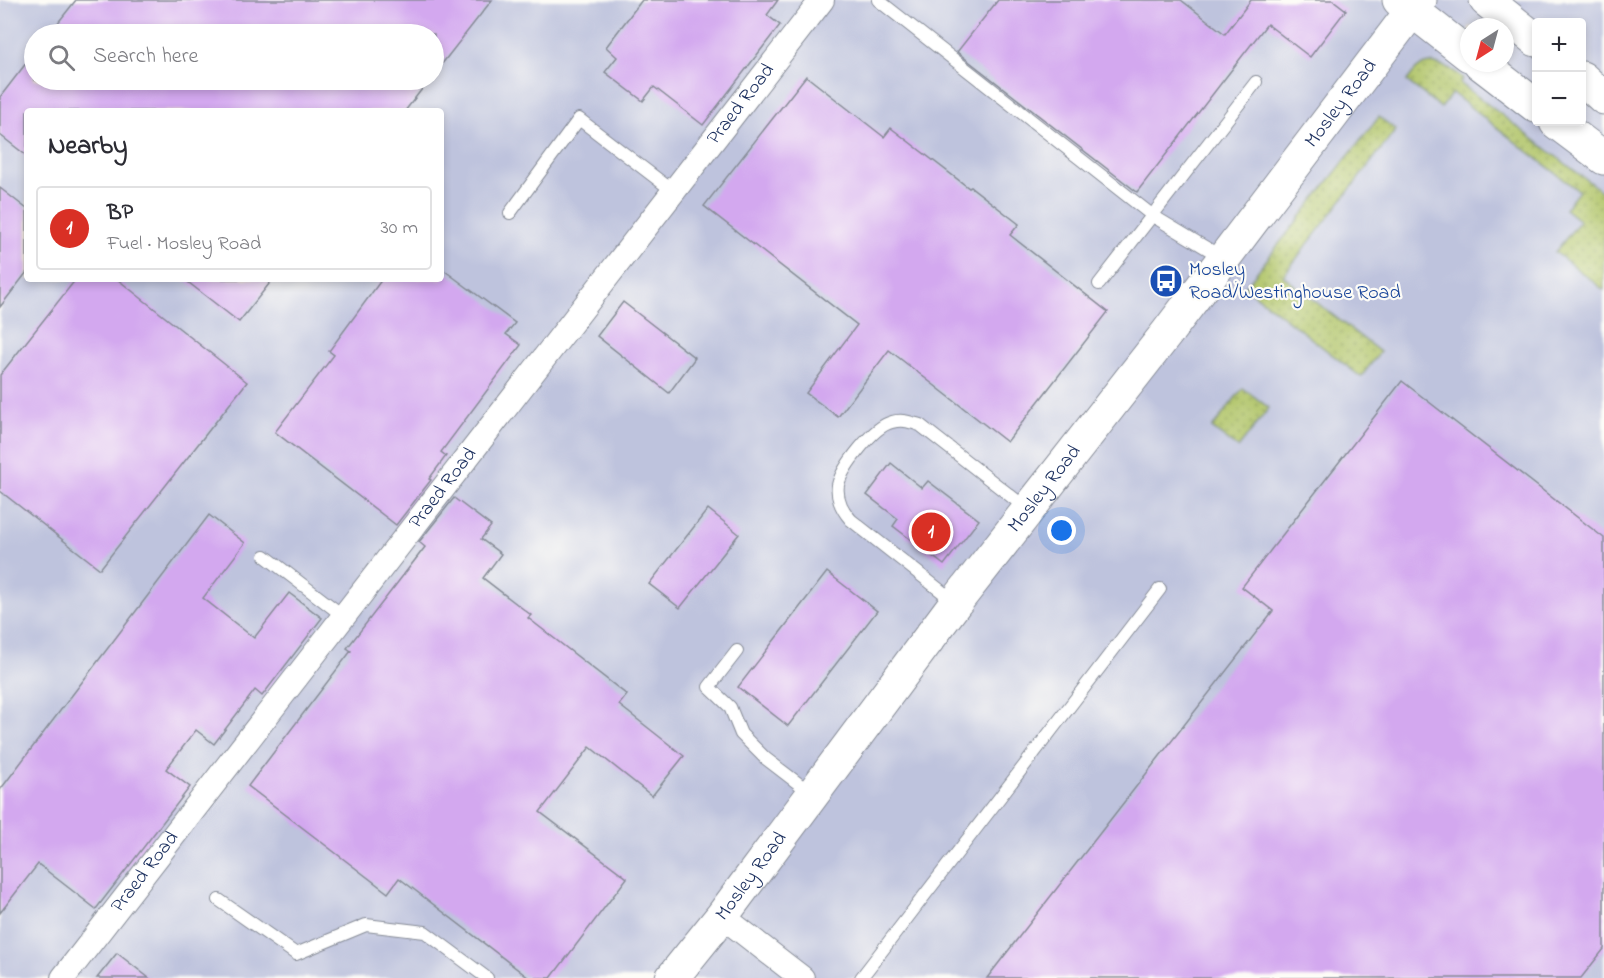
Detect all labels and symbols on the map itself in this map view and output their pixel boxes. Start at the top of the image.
north arrow [1460,18,1514,72]
street label: Mosley Road [1298,53,1384,154]
street label: Praed Road [700,57,782,151]
place label: Mosley Road/Westinghouse Road [1189,256,1401,309]
bus stop icon: Mosley Road/Westinghouse Road [1148,263,1184,299]
street label: Mosley Road [1001,439,1088,539]
street label: Praed Road [402,441,484,535]
pin: 1 [912,510,950,554]
your location [1047,516,1076,545]
street label: Praed Road [104,825,186,919]
street label: Mosley Road [709,826,794,927]

